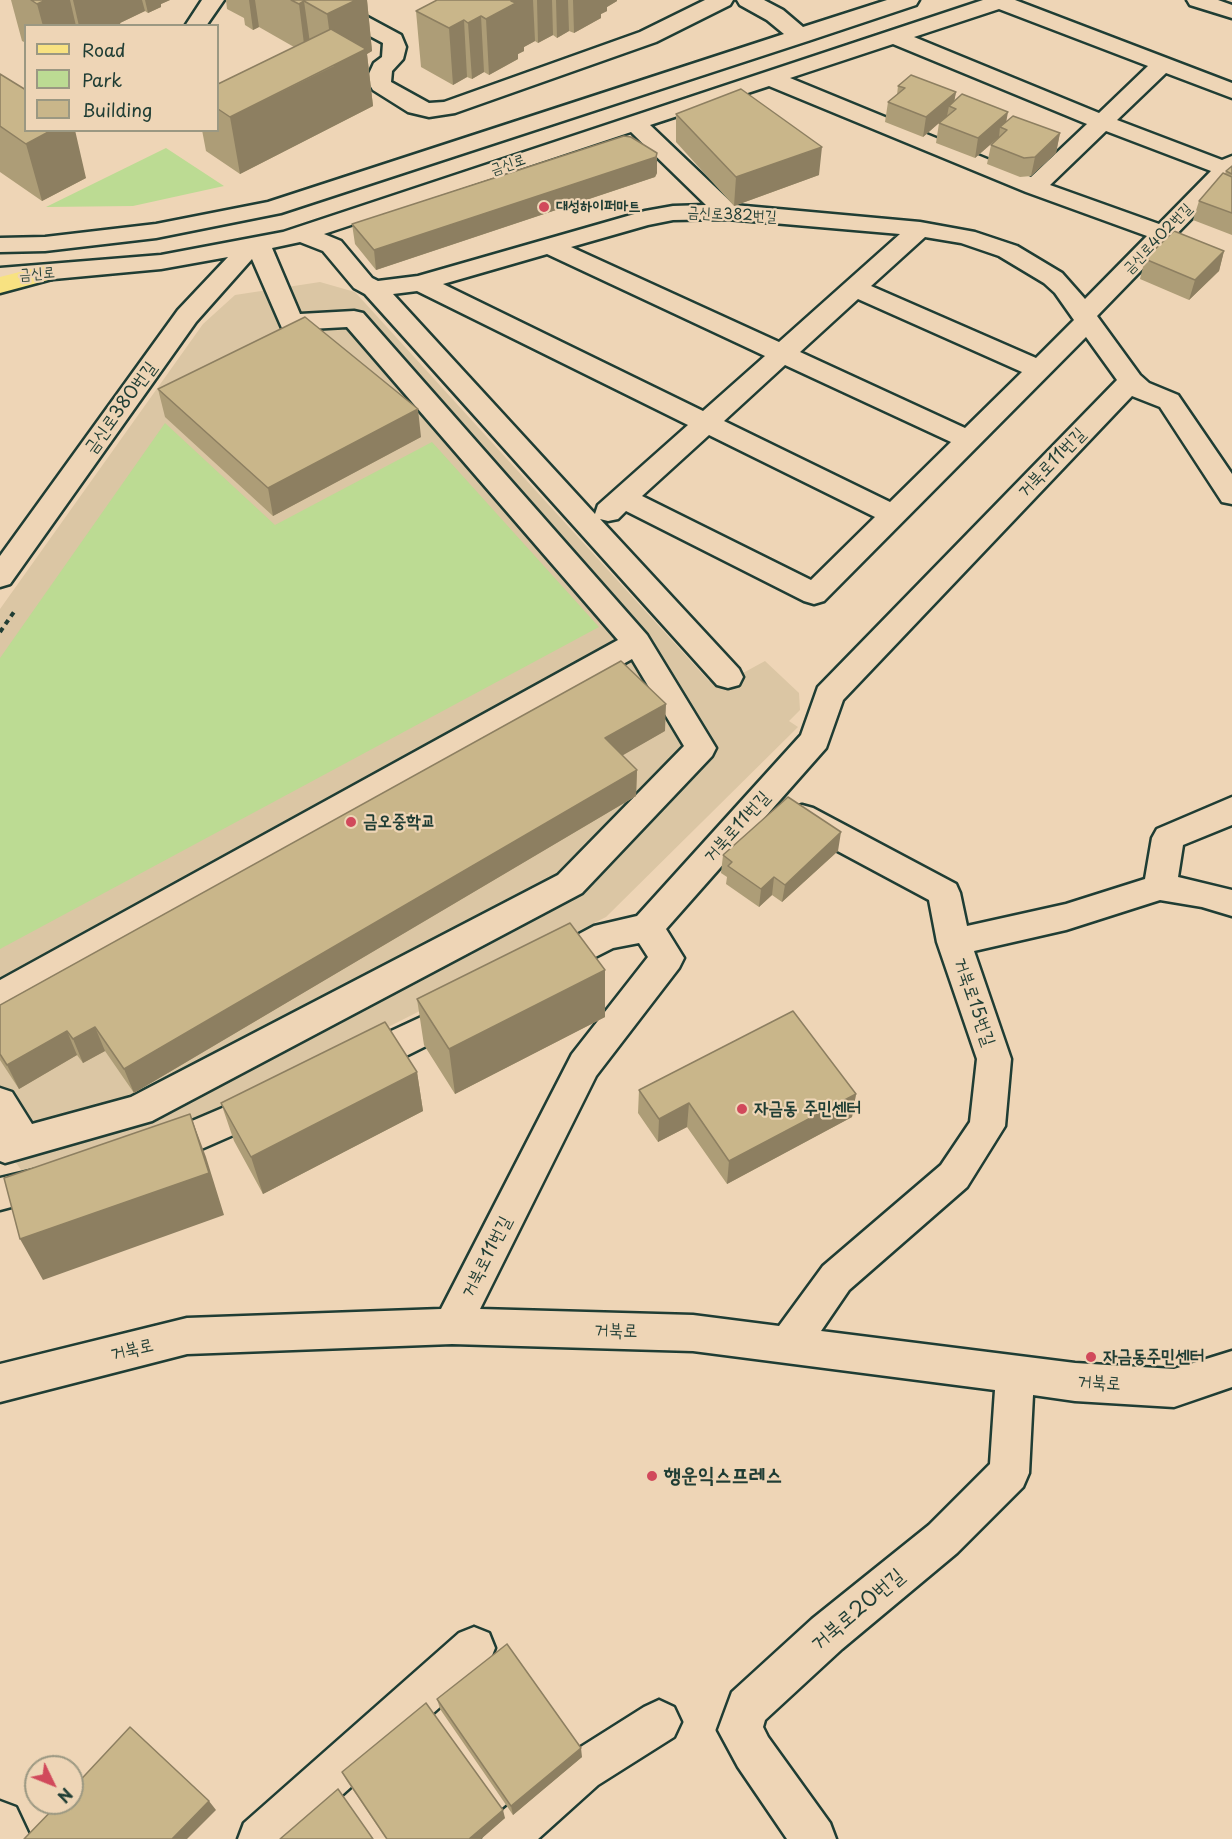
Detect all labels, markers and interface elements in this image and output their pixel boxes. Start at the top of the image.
legend [24,24,219,132]
text: Road [82,36,126,63]
text: Park [82,66,122,93]
text: Building [82,96,152,123]
street label: 금신로 [488,151,528,179]
place label: 대성하이퍼마트 [556,198,640,216]
marker: 대성하이퍼마트 [537,200,551,214]
street label: 금신로402번길 [1120,200,1196,278]
street label: 금신로382번길 [687,204,777,226]
street label: 금신로 [18,264,56,284]
street label: 금신로380번길 [80,358,162,458]
street label: 거북로11번길 [1013,424,1091,502]
street label: 거북로11번길 [699,787,775,867]
place label: 금오중학교 [363,811,435,833]
marker: 금오중학교 [344,815,358,829]
street label: 거북로15번길 [949,955,999,1049]
place label: 자금동 주민센터 [754,1098,861,1120]
marker: 자금동 주민센터 [735,1102,749,1116]
street label: 거북로11번길 [457,1213,517,1301]
street label: 거북로 [594,1319,638,1343]
street label: 거북로 [108,1335,156,1365]
place label: 자금동주민센터 [1103,1346,1204,1368]
marker: 자금동주민센터 [1084,1350,1098,1364]
street label: 거북로 [1077,1371,1121,1395]
place label: 행운익스프레스 [664,1463,782,1489]
marker: 행운익스프레스 [645,1469,659,1483]
street label: 거북로20번길 [806,1564,910,1656]
north arrow [24,1755,84,1815]
text: N [53,1783,79,1809]

